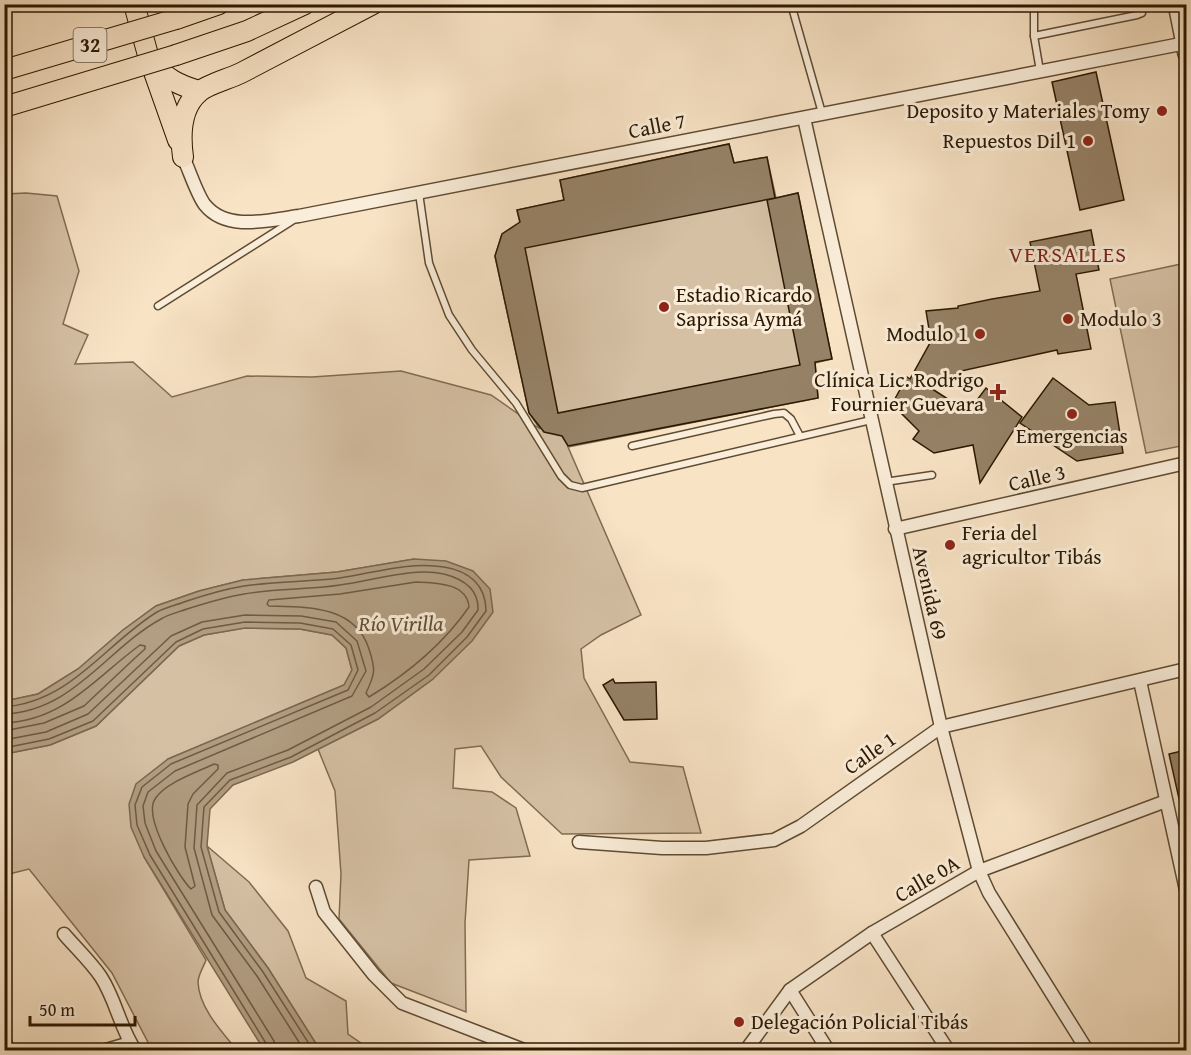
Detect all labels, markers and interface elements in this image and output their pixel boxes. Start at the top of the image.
road number: 32 [74,28,106,62]
place label: Deposito y Materiales Tomy [906,95,1151,126]
marker: Deposito y Materiales Tomy [1155,104,1169,118]
street label: Calle 7 [626,105,688,146]
place label: Repuestos Dil 1 [943,125,1076,156]
marker: Repuestos Dil 1 [1081,134,1095,148]
district label: VERSALLES [1008,238,1128,270]
place label: Estadio Ricardo Saprissa Aymá [676,279,812,334]
marker: Estadio Ricardo Saprissa Aymá [657,300,671,314]
place label: Modulo 3 [1080,303,1162,334]
marker: Modulo 3 [1061,312,1075,326]
place label: Modulo 1 [886,318,968,349]
marker: Modulo 1 [973,327,987,341]
place label: Clínica Lic. Rodrigo Fournier Guevara [814,364,984,419]
marker: Clínica Lic. Rodrigo Fournier Guevara [989,383,1007,401]
marker: Emergencias [1065,407,1079,421]
place label: Emergencias [1016,420,1128,451]
street label: Calle 3 [1005,456,1069,499]
place label: Feria del agricultor Tibás [962,517,1102,572]
marker: Feria del agricultor Tibás [943,538,957,552]
street label: Avenida 69 [905,543,956,643]
water label: Río Virilla [358,607,443,639]
street label: Calle 1 [837,723,902,782]
street label: Calle 0A [888,847,965,910]
scale bar [30,989,135,1027]
text: 50 m [39,996,75,1023]
place label: Delegación Policial Tibás [751,1006,968,1037]
marker: Delegación Policial Tibás [732,1015,746,1029]

